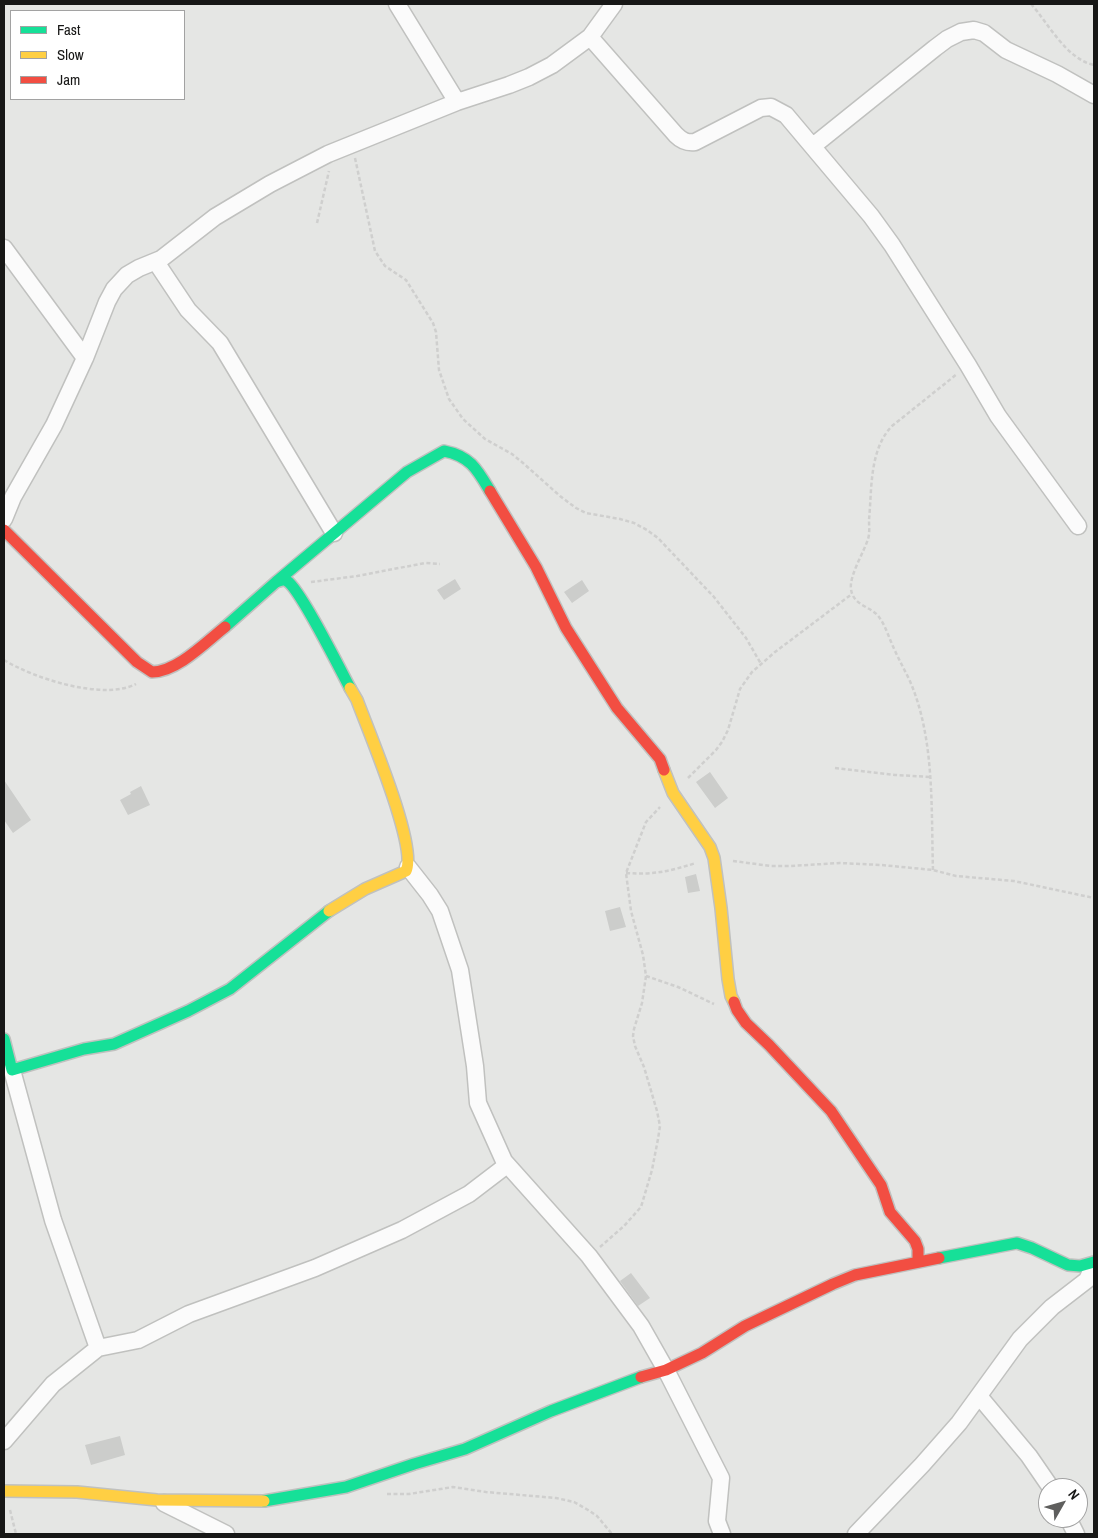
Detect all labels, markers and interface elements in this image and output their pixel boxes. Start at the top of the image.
legend [10,10,185,100]
text: Fast [57,19,80,40]
text: Slow [57,44,84,65]
text: Jam [57,69,80,90]
north arrow [1038,1478,1088,1528]
text: N [1064,1486,1084,1503]

